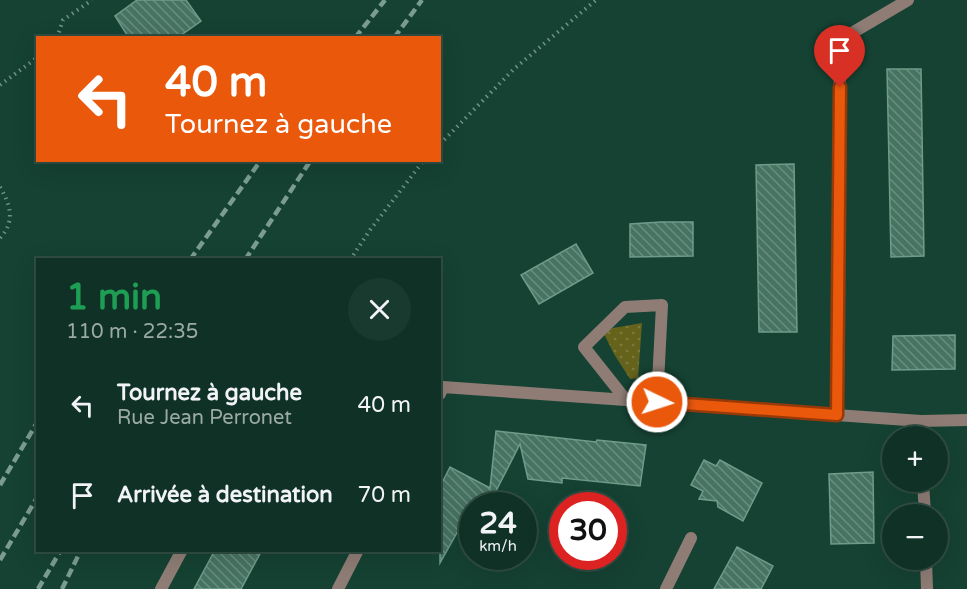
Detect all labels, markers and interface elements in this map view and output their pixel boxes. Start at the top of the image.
pin [814,25,865,87]
icon: arrive [823,34,856,67]
text: 40 m [165,57,267,108]
icon: left [66,60,144,138]
text: Tournez à gauche [165,108,392,141]
text: 1 min [66,276,162,319]
button: close [348,278,411,341]
text: 110 m · 22:35 [66,320,198,344]
position arrow [625,370,689,434]
text: Tournez à gauche [117,380,302,406]
icon: left [66,389,99,422]
text: 40 m [357,392,411,418]
text: Rue Jean Perronet [117,406,292,430]
map controls [882,426,948,570]
button: + [882,426,948,492]
icon: arrive [66,479,99,512]
text: Arrivée à destination [117,482,333,508]
text: 70 m [357,482,411,508]
speed limit sign: 30 [549,492,627,570]
button: − [882,504,948,570]
text: 24 [479,505,517,542]
text: km/h [479,537,517,555]

